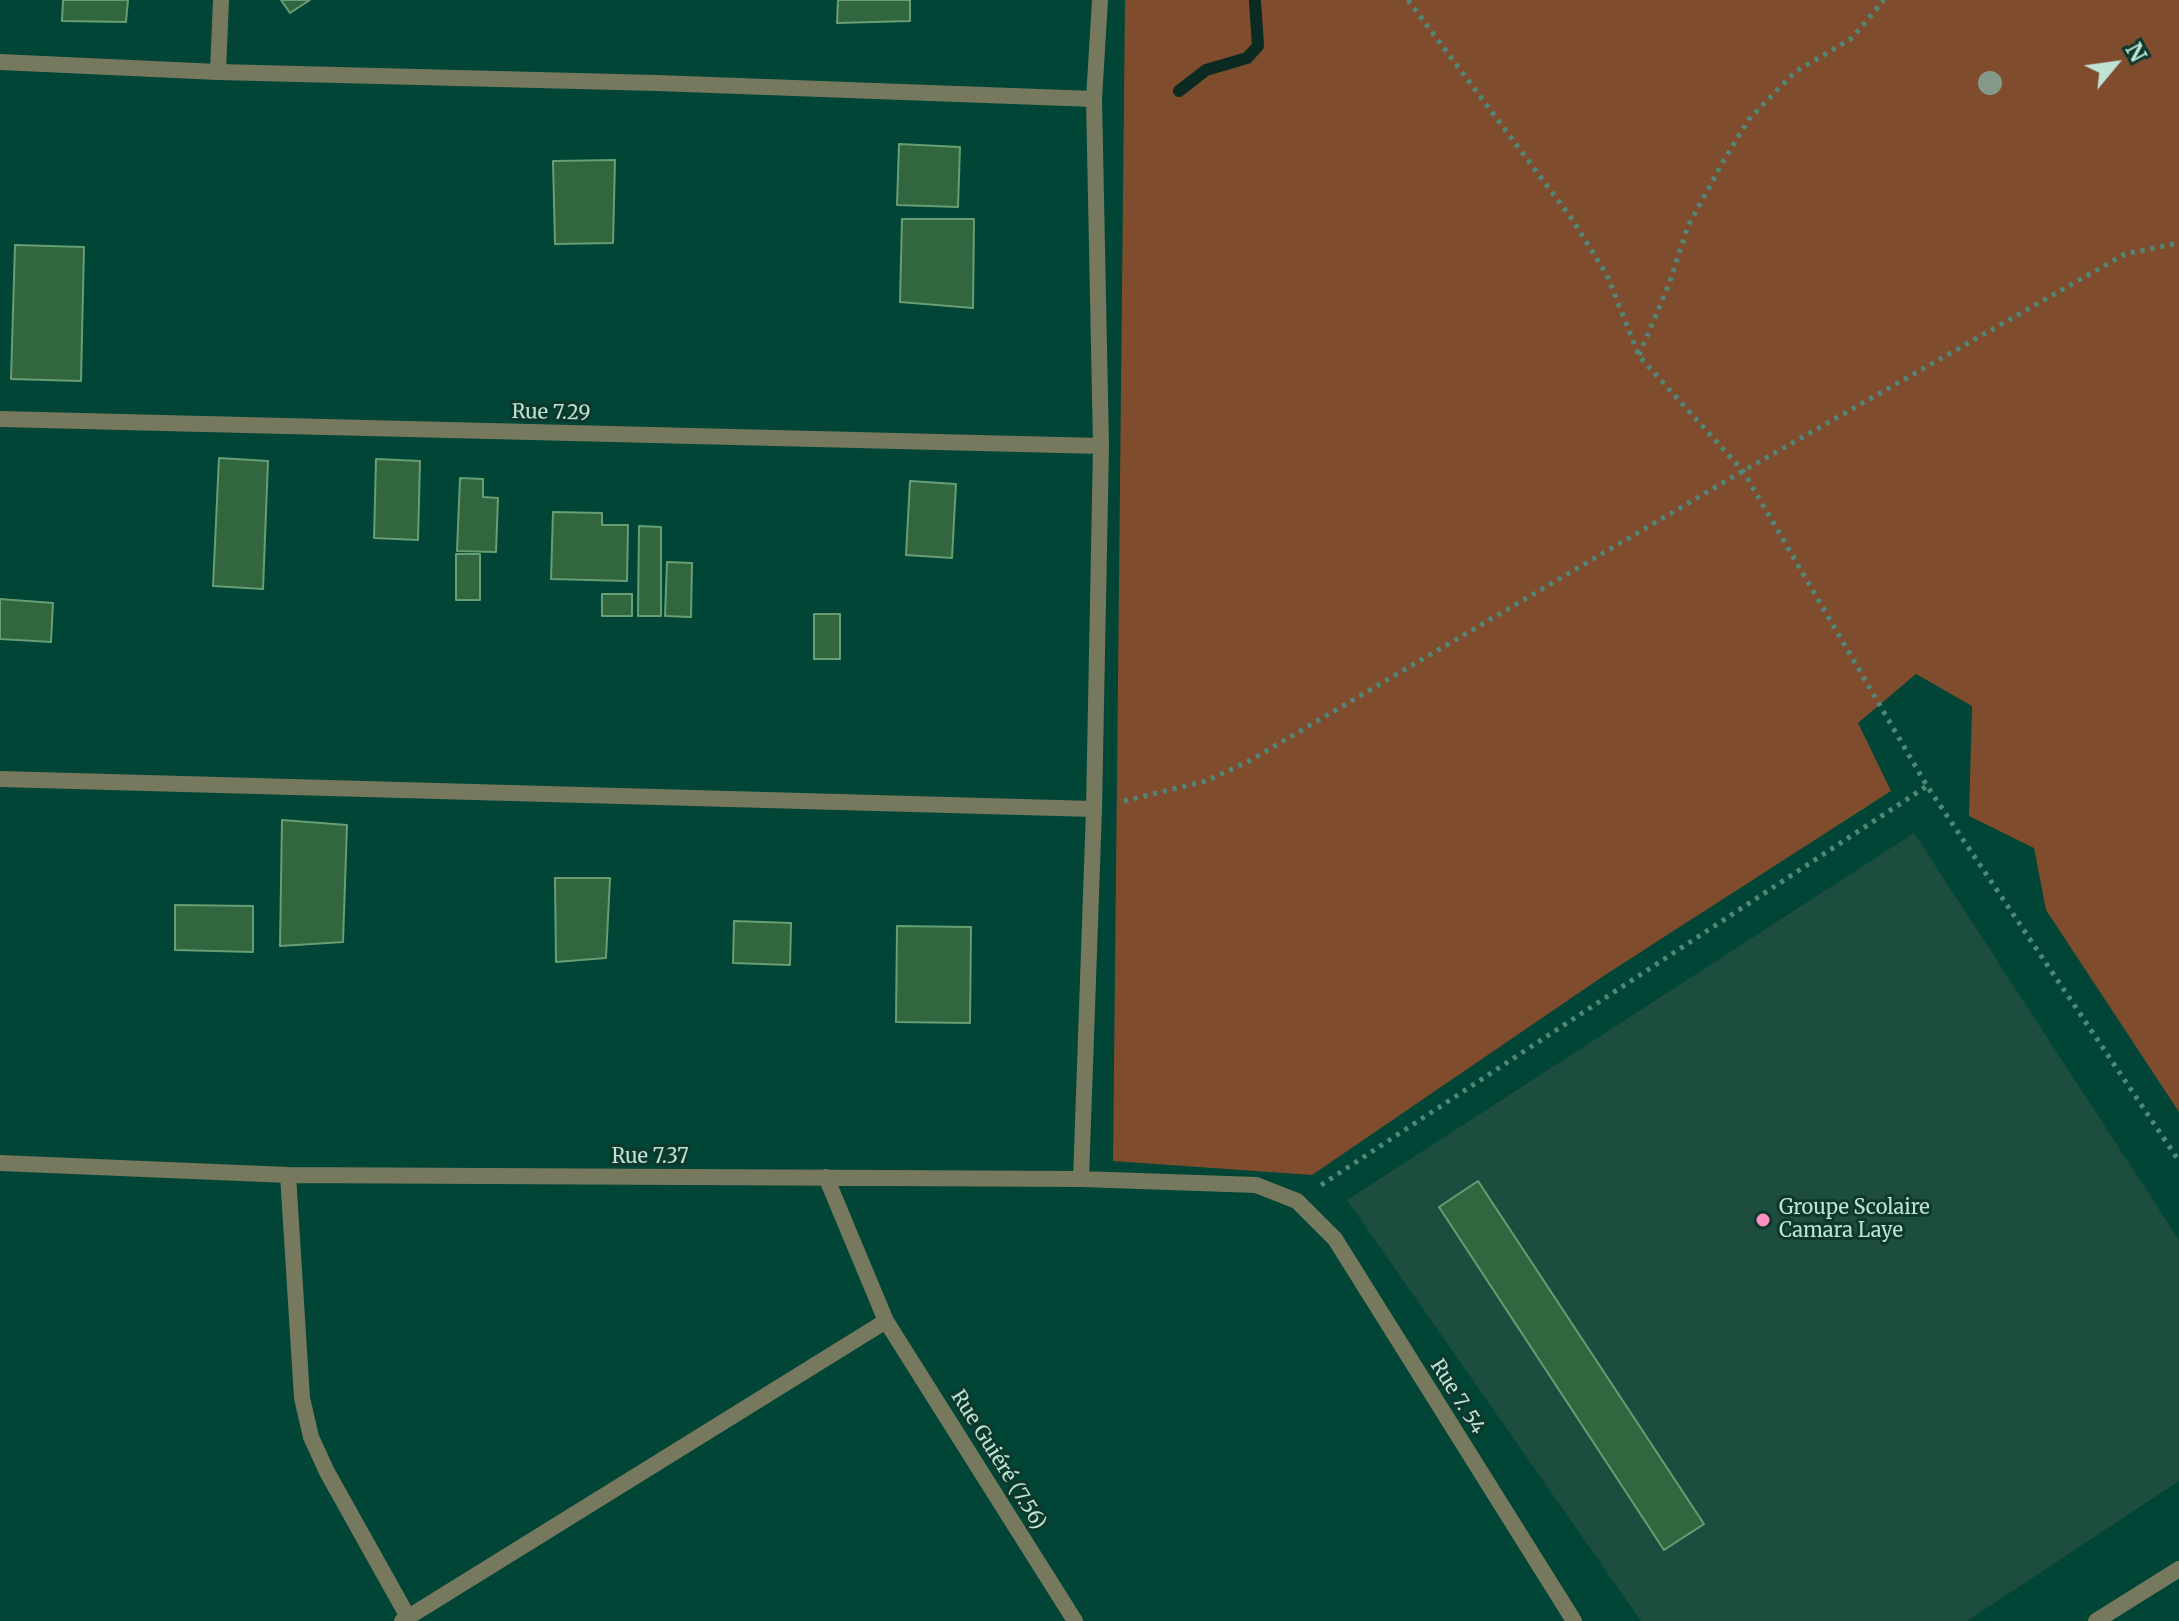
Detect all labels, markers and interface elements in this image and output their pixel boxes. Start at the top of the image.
north arrow [2075,24,2155,104]
text: N [2120,38,2152,67]
street label: Rue 7.29 [511,400,591,426]
street label: Rue 7.37 [611,1145,689,1169]
place label: Groupe Scolaire Camara Laye [1779,1196,1930,1243]
marker: Groupe Scolaire Camara Laye [1754,1211,1772,1229]
street label: Rue 7. 54 [1425,1355,1489,1439]
street label: Rue Guiéré (7.56) [945,1386,1051,1534]

